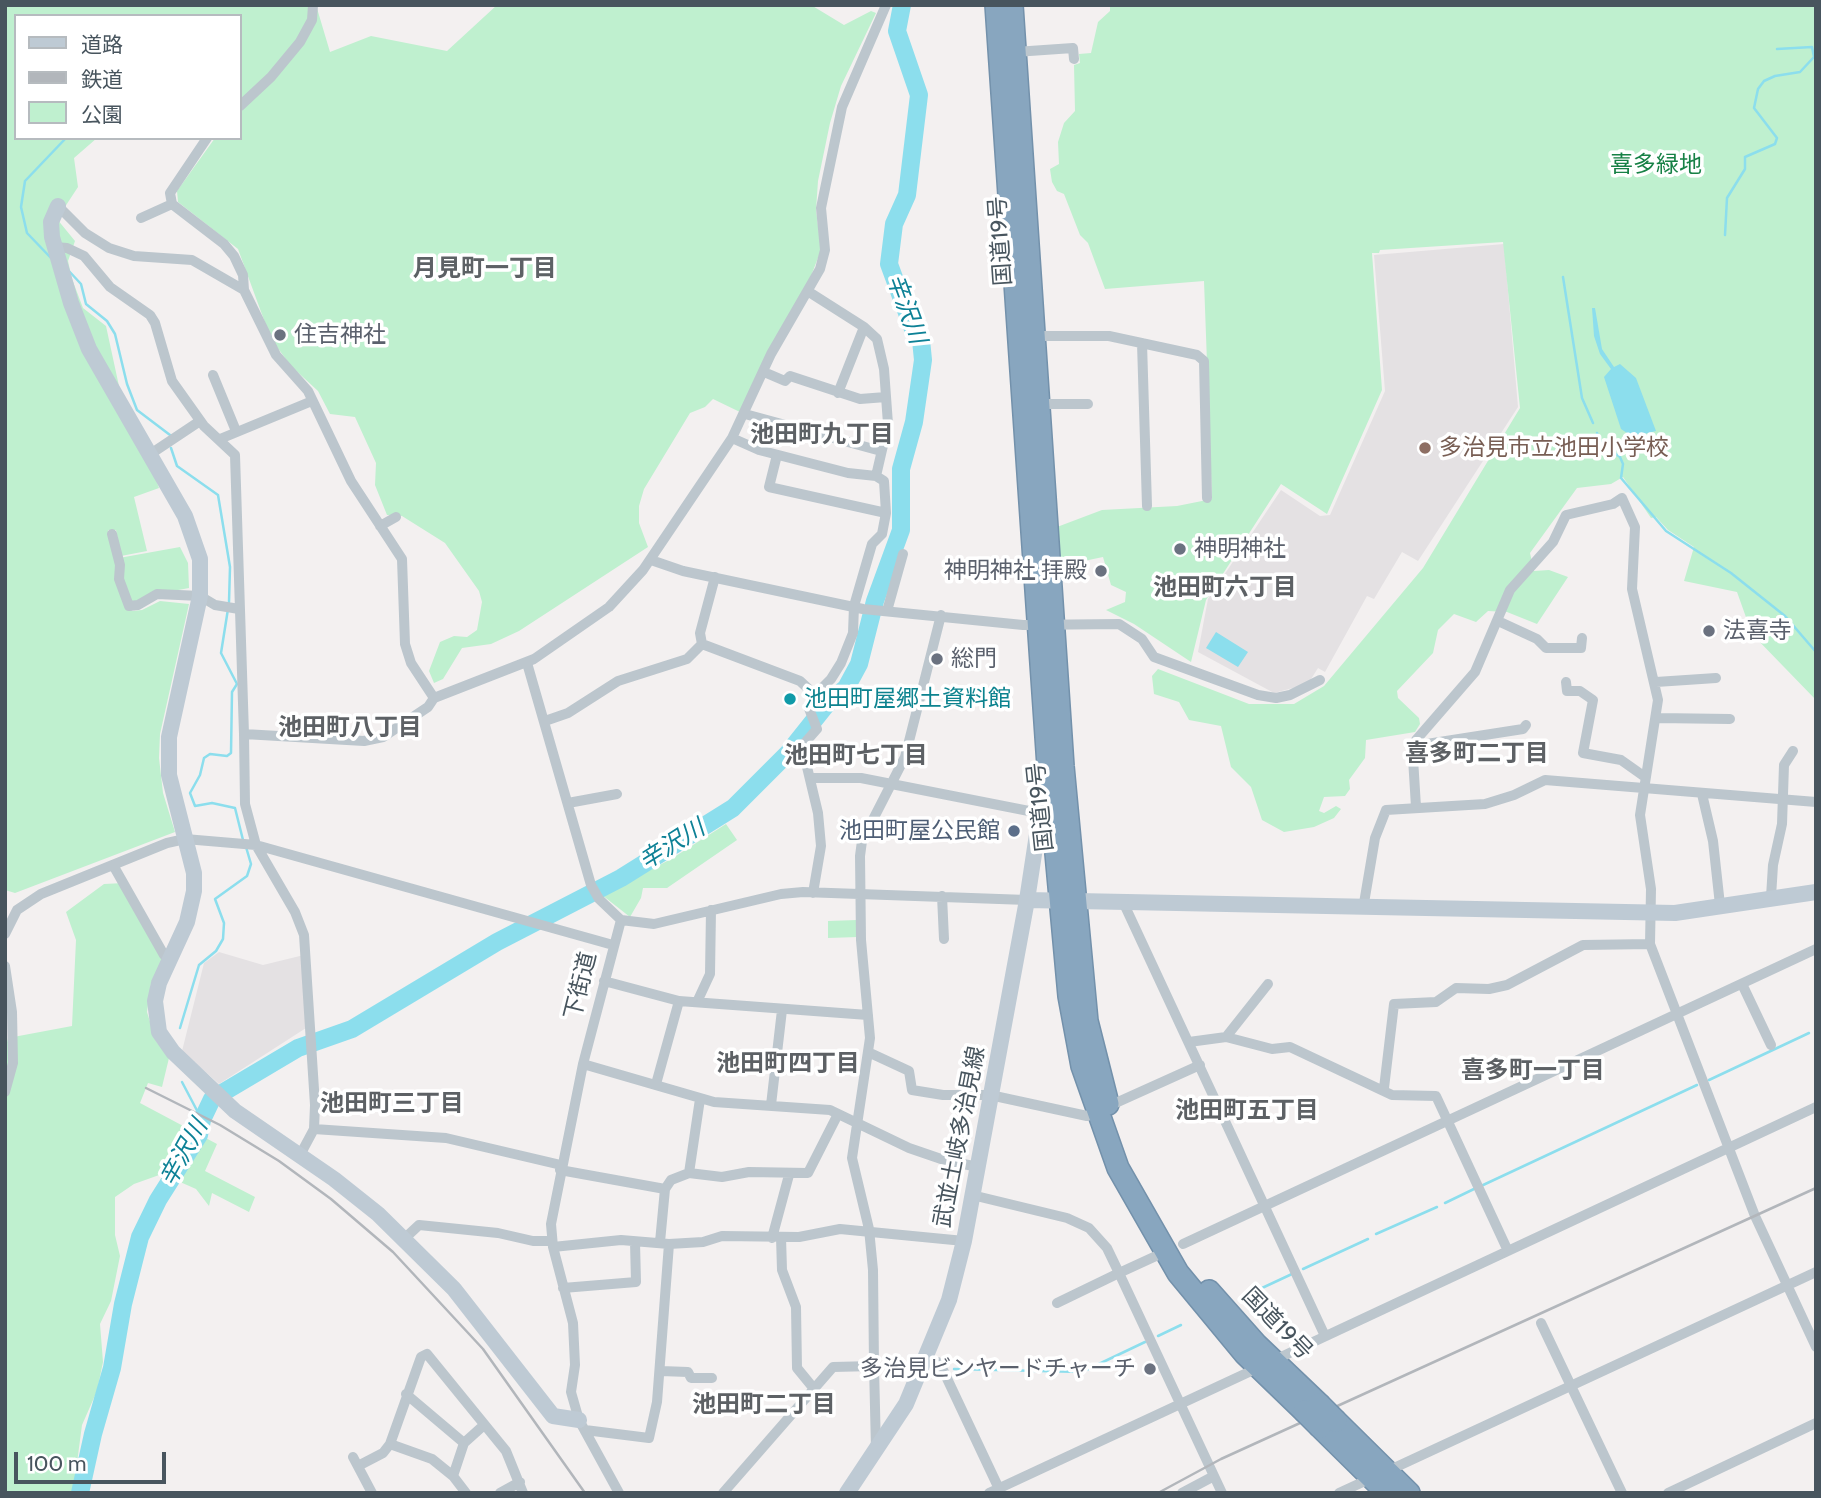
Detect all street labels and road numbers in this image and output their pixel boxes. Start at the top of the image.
street label: 国道19号 [984,195,1018,287]
street label: 国道19号 [1023,761,1059,853]
street label: 下街道 [559,949,603,1023]
street label: 武並土岐多治見線 [929,1044,991,1230]
street label: 国道19号 [1236,1282,1318,1366]

